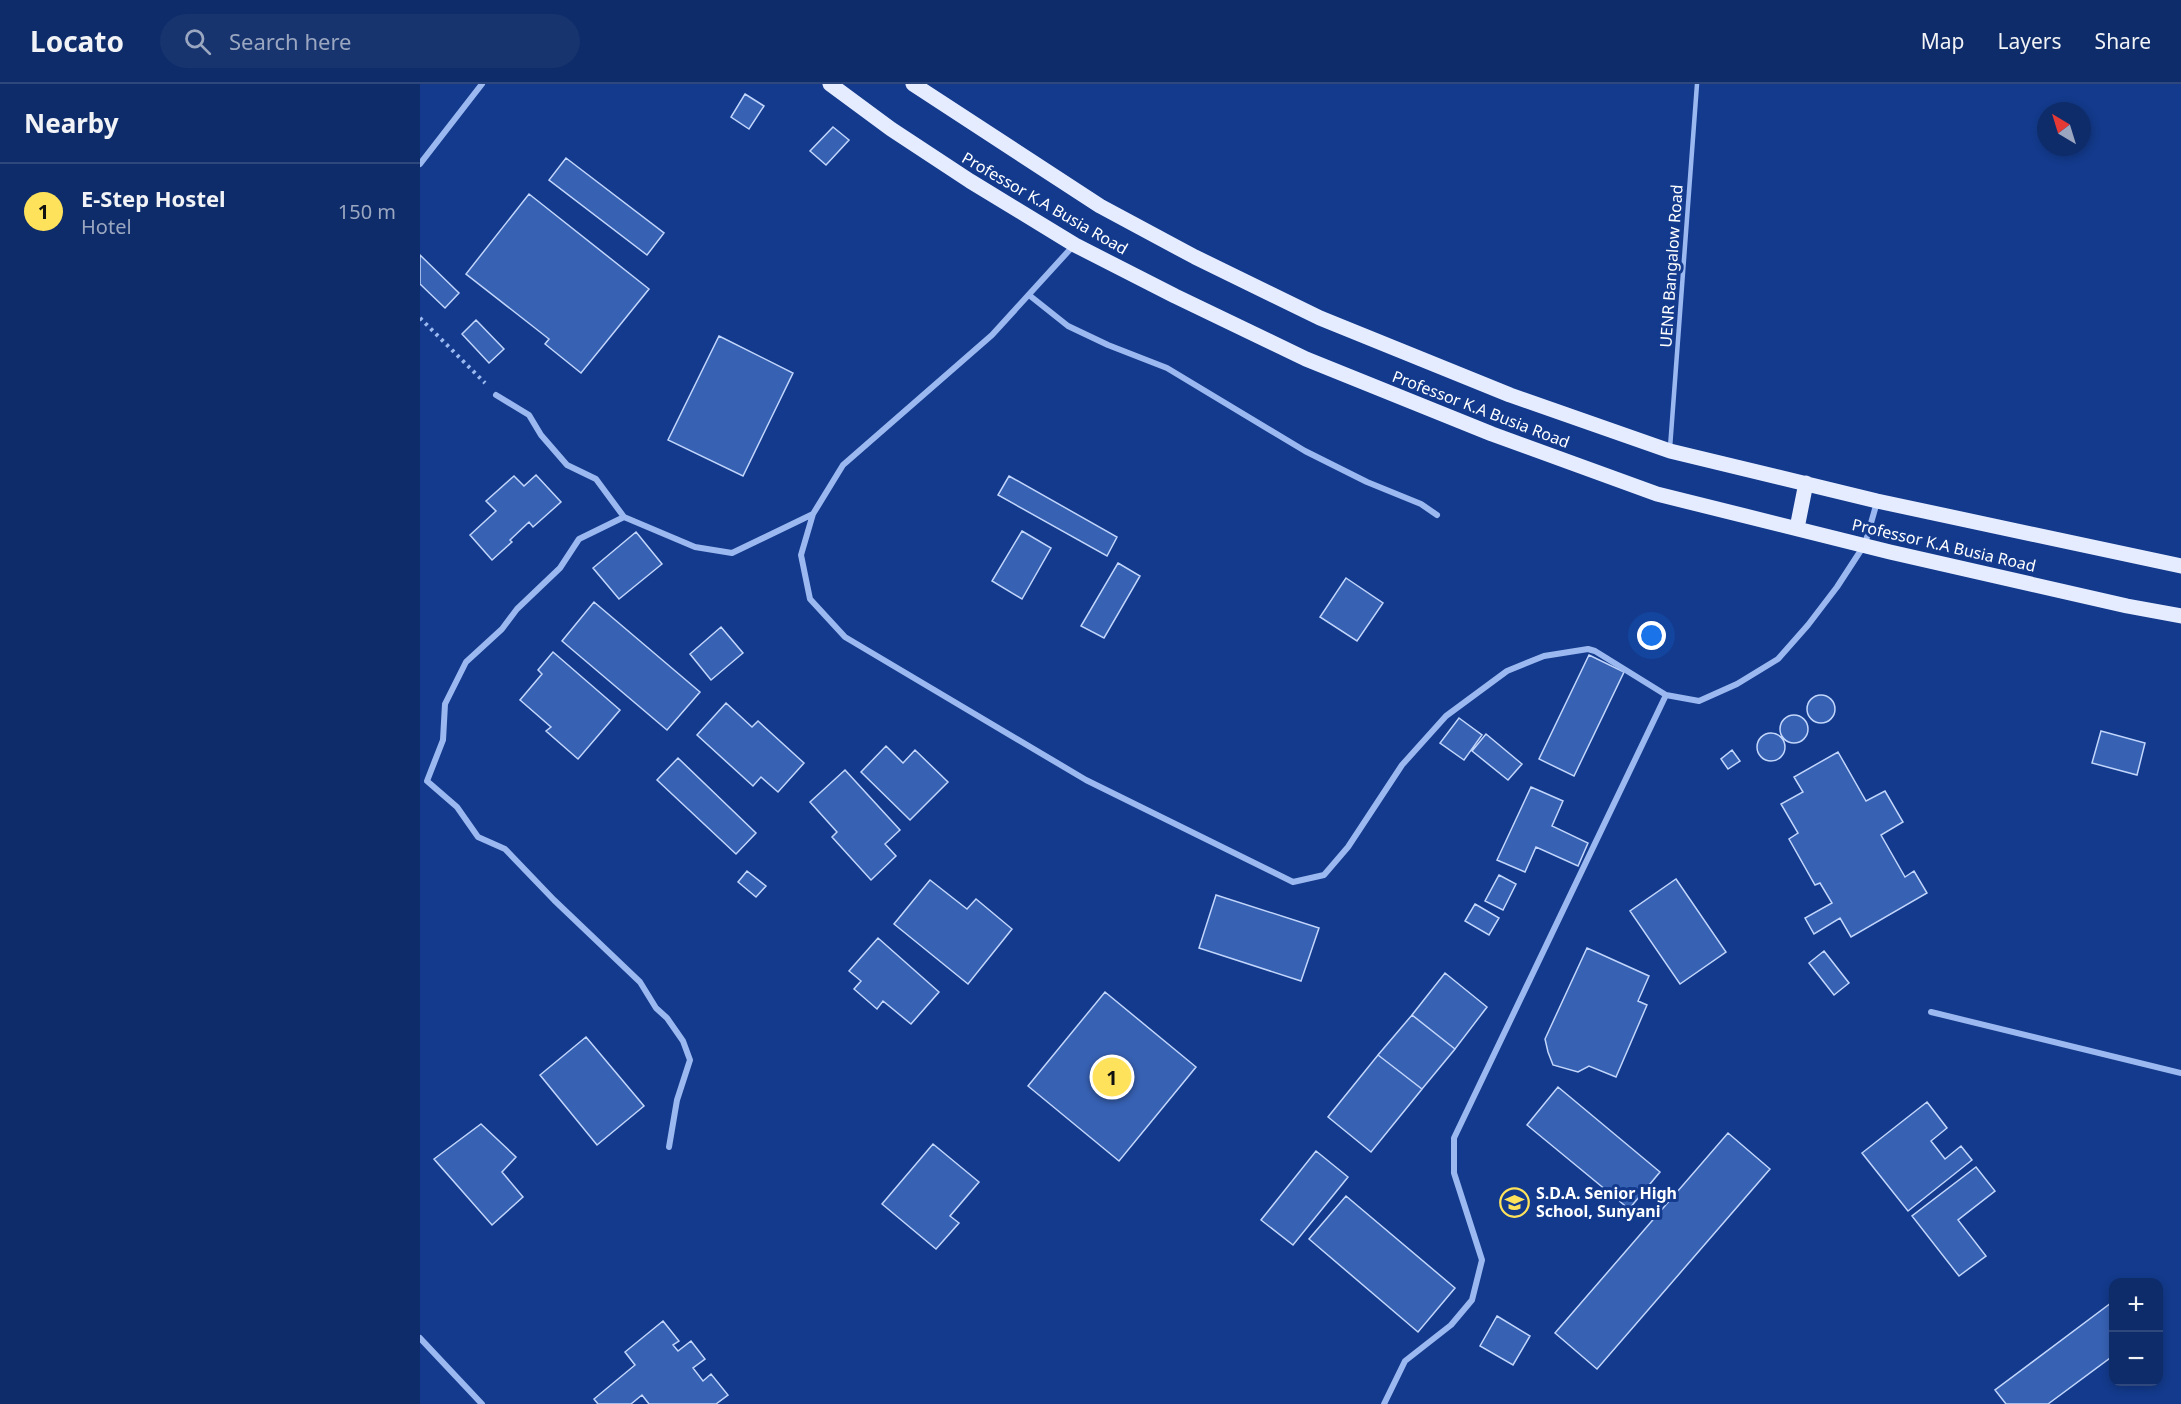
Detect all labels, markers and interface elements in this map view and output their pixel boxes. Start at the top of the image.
search box [160,14,580,68]
text: Locato [30,22,124,60]
icon: search [181,25,214,58]
text: Search here [229,26,351,56]
text: Map [1921,27,1965,55]
text: Layers [1998,27,2062,55]
text: Share [2095,27,2151,55]
north arrow [2037,102,2091,156]
text: Nearby [24,105,119,141]
street label: Professor K.A Busia Road [958,146,1132,260]
text: E-Step Hostel [81,183,226,213]
street label: UENR Bangalow Road [1654,184,1688,348]
text: 1 [38,198,49,225]
text: 150 m [338,198,396,225]
text: Hotel [81,213,132,240]
street label: Professor K.A Busia Road [1389,365,1573,453]
street label: Professor K.A Busia Road [1850,513,2038,577]
your location [1637,621,1666,650]
pin: 1 [1092,1054,1132,1100]
place label: S.D.A. Senior High School, Sunyani [1536,1182,1677,1222]
school or university icon: S.D.A. Senior High School, Sunyani [1499,1186,1531,1218]
map controls [2109,1278,2163,1386]
button: + [2109,1278,2163,1332]
button: − [2109,1332,2163,1386]

